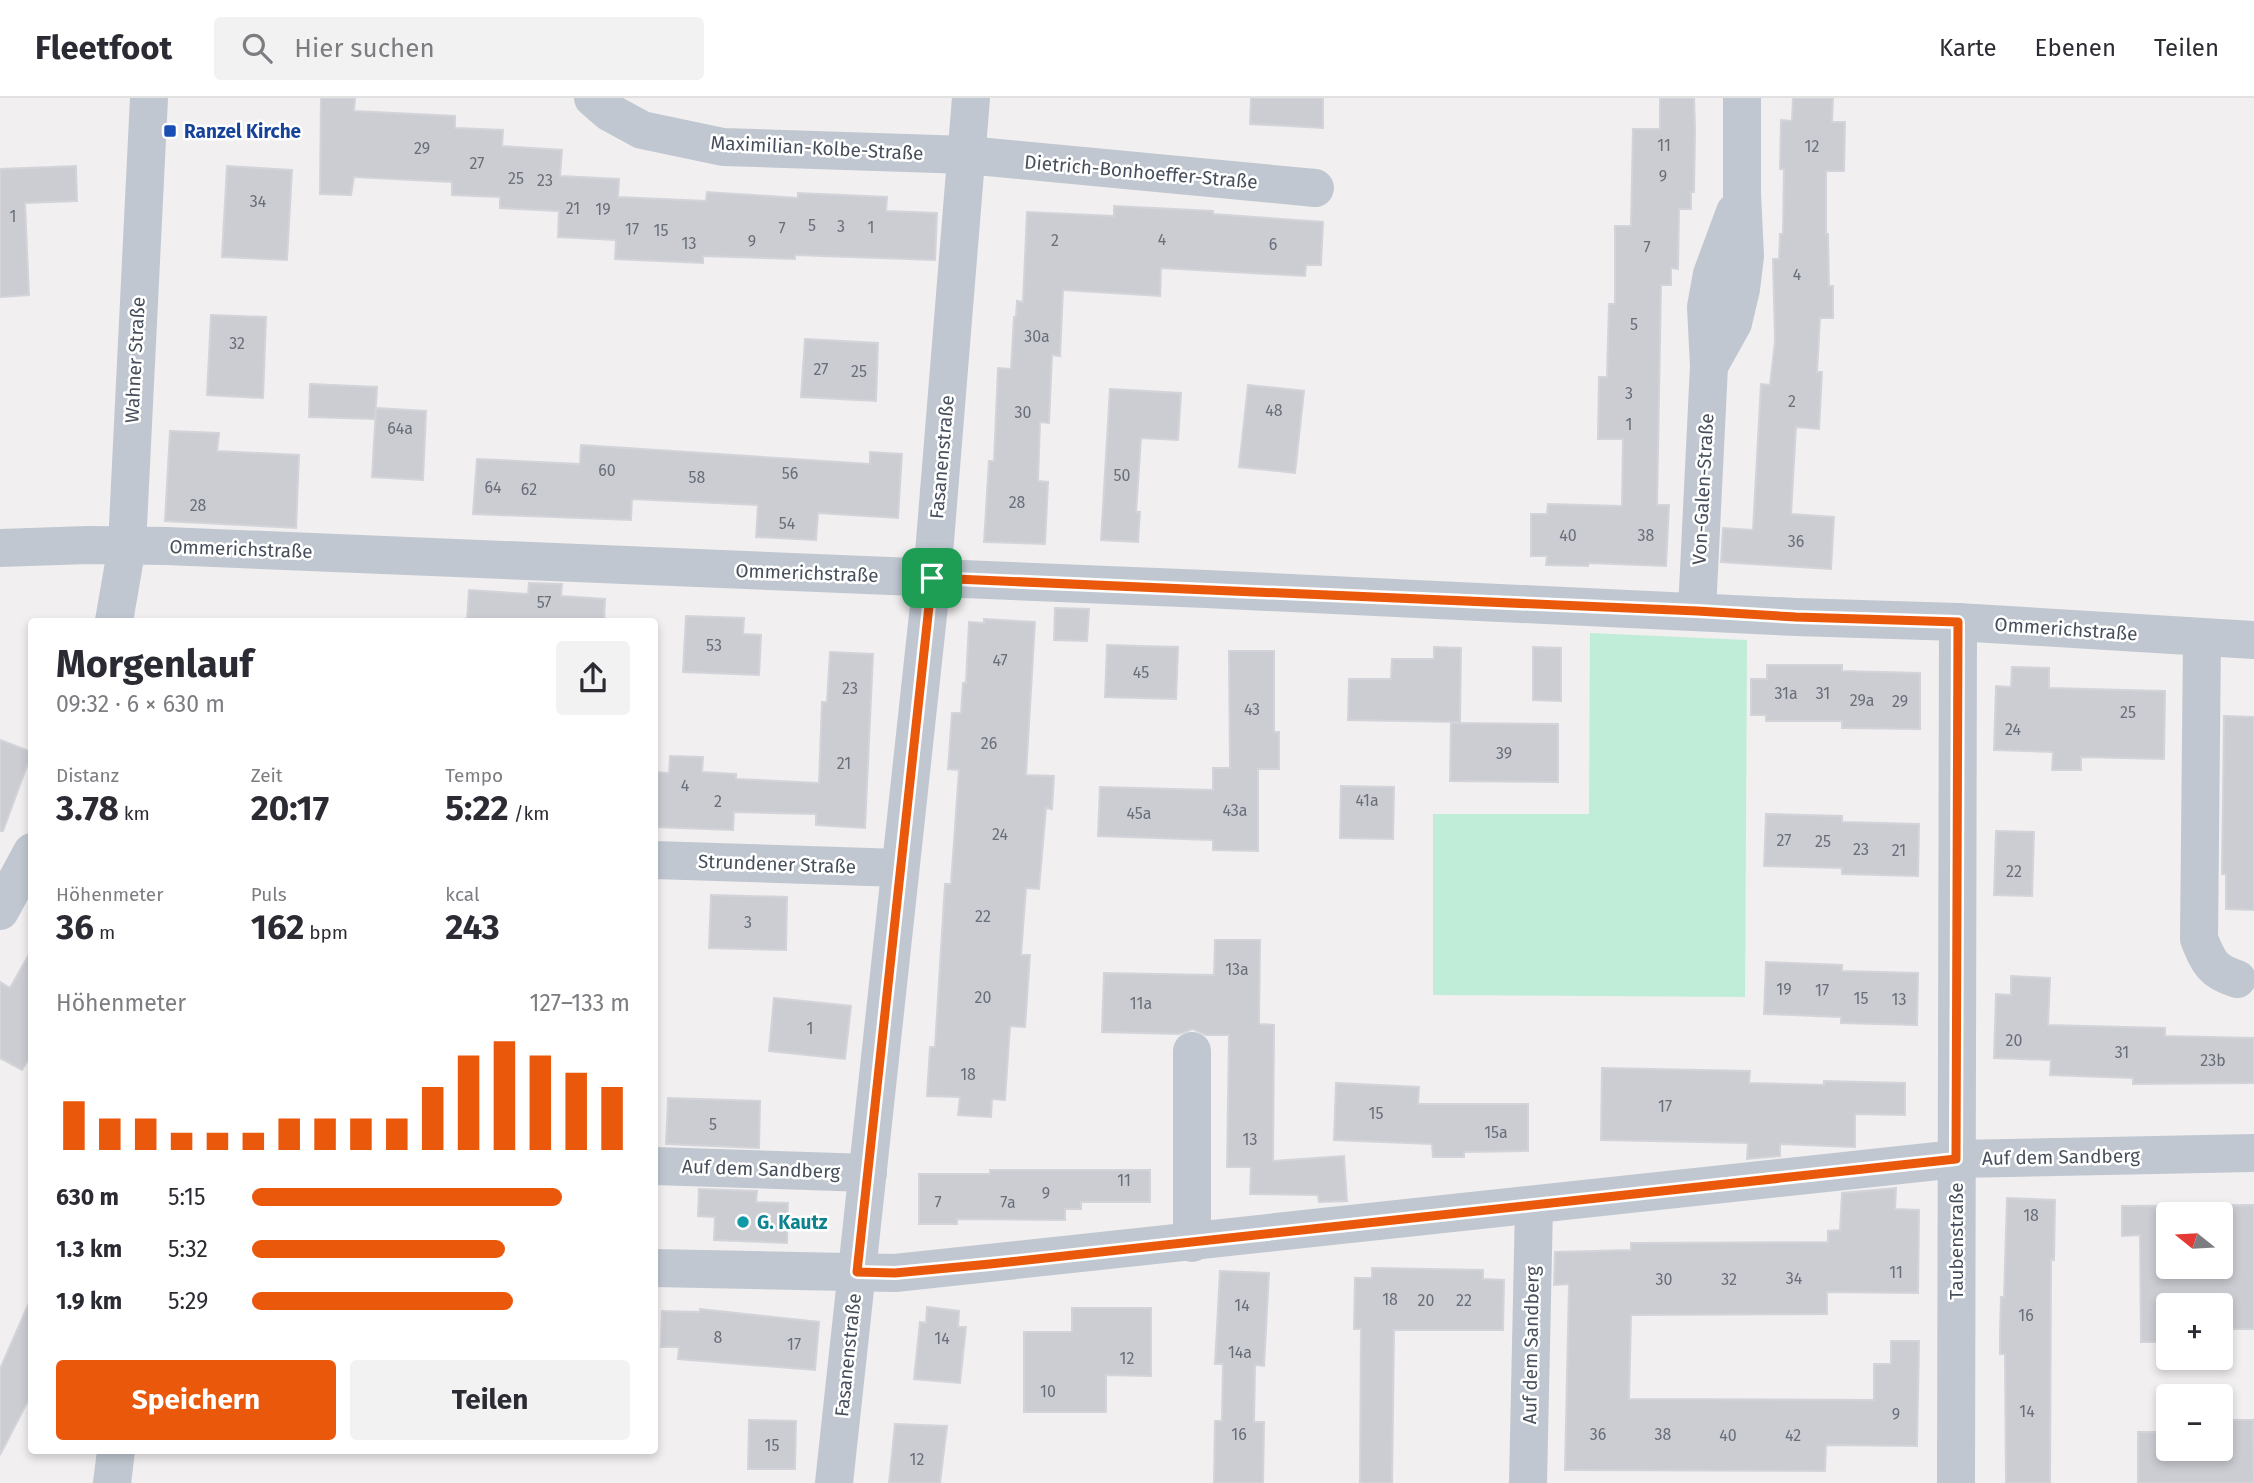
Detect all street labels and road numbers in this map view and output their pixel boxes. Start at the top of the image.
street label: Maximilian-Kolbe-Straße [710,131,924,165]
street label: Dietrich-Bonhoeffer-Straße [1023,150,1259,194]
street label: Wahner Straße [120,296,150,424]
street label: Fasanenstraße [925,394,959,520]
street label: Von-Galen-Straße [1688,413,1718,565]
street label: Ommerichstraße [169,535,313,563]
street label: Ommerichstraße [735,559,879,587]
street label: Ommerichstraße [1994,613,2138,645]
street label: Strundener Straße [698,850,856,878]
street label: Auf dem Sandberg [1982,1144,2140,1170]
street label: Auf dem Sandberg [682,1155,841,1183]
street label: Taubenstraße [1945,1182,1968,1300]
street label: Auf dem Sandberg [1518,1266,1544,1424]
street label: Fasanenstraße [830,1292,866,1418]

